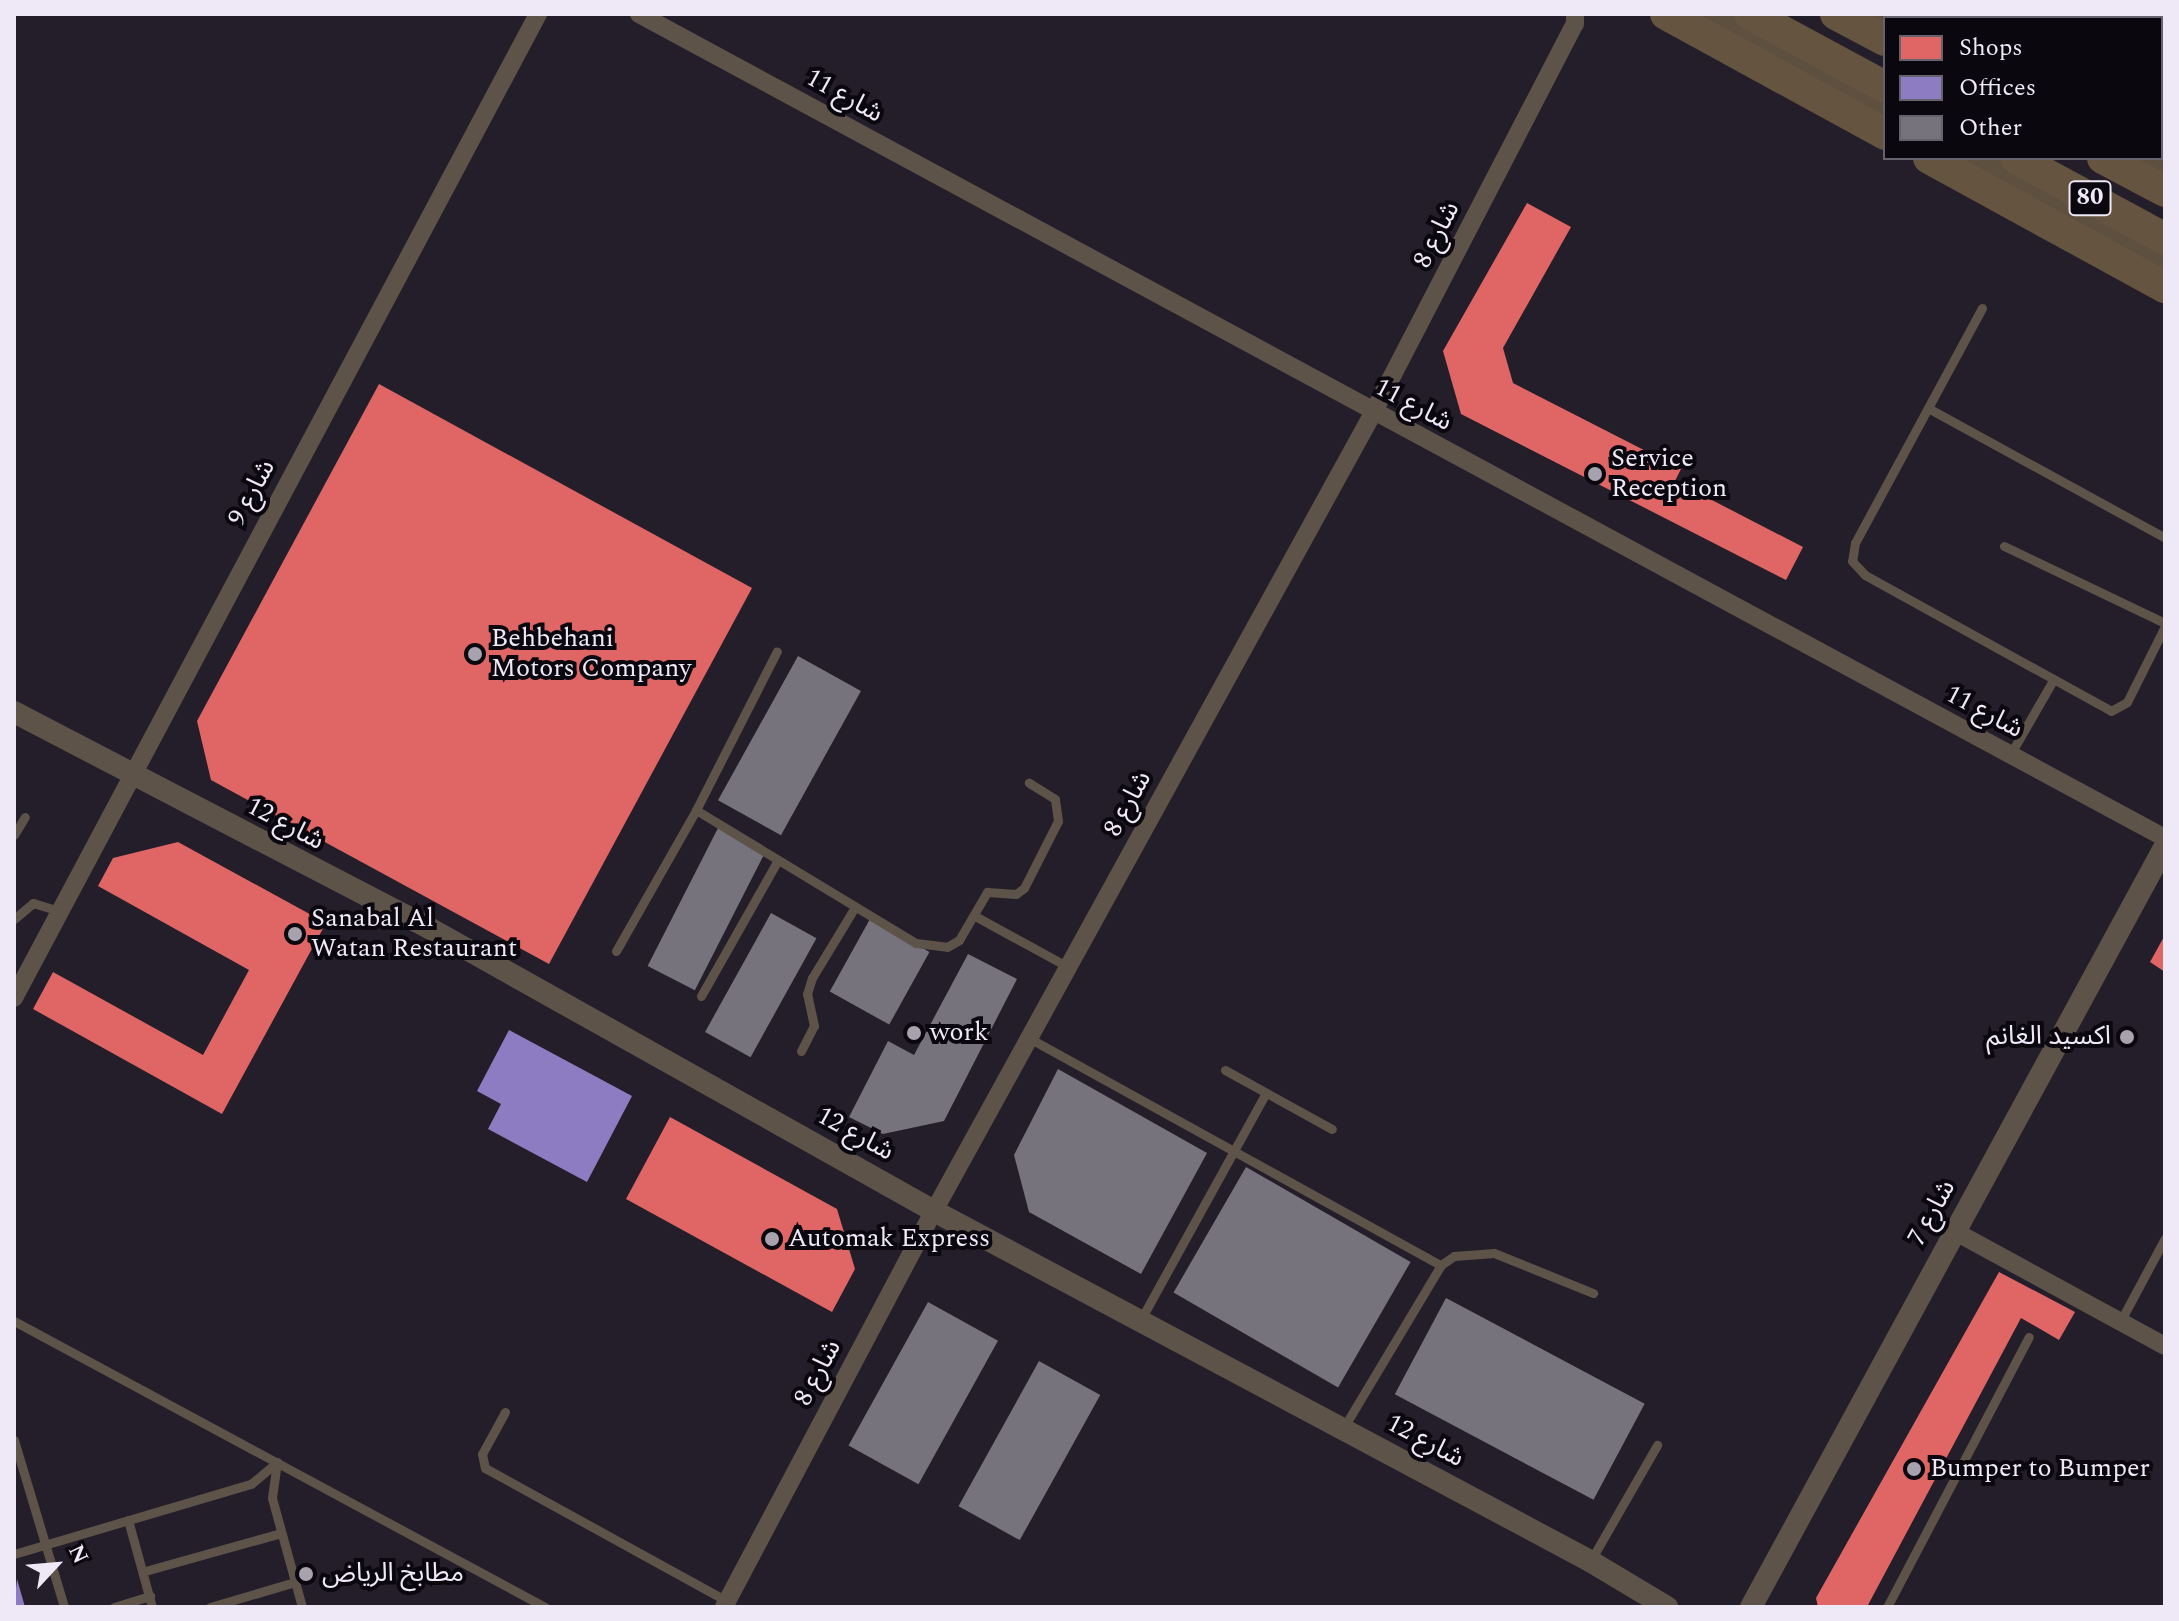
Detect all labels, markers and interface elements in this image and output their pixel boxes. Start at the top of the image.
legend [1883,16,2163,160]
text: Shops [1959,30,2023,66]
street label: شارع 11 [800,62,888,130]
text: Offices [1959,70,2036,106]
text: Other [1959,110,2022,146]
road number: 80 [2068,178,2112,218]
street label: شارع 8 [1407,197,1467,273]
street label: شارع 11 [1369,372,1457,438]
place label: Service Reception [1611,443,1727,504]
street label: شارع 9 [222,455,282,531]
marker: Service Reception [1586,465,1604,483]
place label: Behbehani Motors Company [491,623,691,684]
marker: Behbehani Motors Company [466,645,484,663]
street label: شارع 11 [1940,679,2028,745]
street label: شارع 8 [1097,766,1159,842]
street label: شارع 12 [241,791,329,857]
place label: Sanabal Al Watan Restaurant [311,903,517,964]
marker: Sanabal Al Watan Restaurant [286,925,304,943]
place label: work [930,1017,988,1049]
place label: اكسيد الغانم [1986,1021,2111,1053]
marker: work [905,1024,923,1042]
marker: اكسيد الغانم [2118,1028,2136,1046]
street label: شارع 12 [811,1100,899,1168]
street label: شارع 7 [1901,1175,1963,1251]
place label: Automak Express [788,1223,990,1255]
marker: Automak Express [763,1230,781,1248]
street label: شارع 8 [788,1335,848,1411]
street label: شارع 12 [1381,1408,1469,1474]
place label: Bumper to Bumper [1930,1453,2150,1485]
marker: Bumper to Bumper [1905,1460,1923,1478]
north arrow [16,1525,96,1605]
text: N [59,1539,97,1570]
place label: مطابخ الرياض [322,1558,464,1590]
marker: مطابخ الرياض [297,1565,315,1583]

